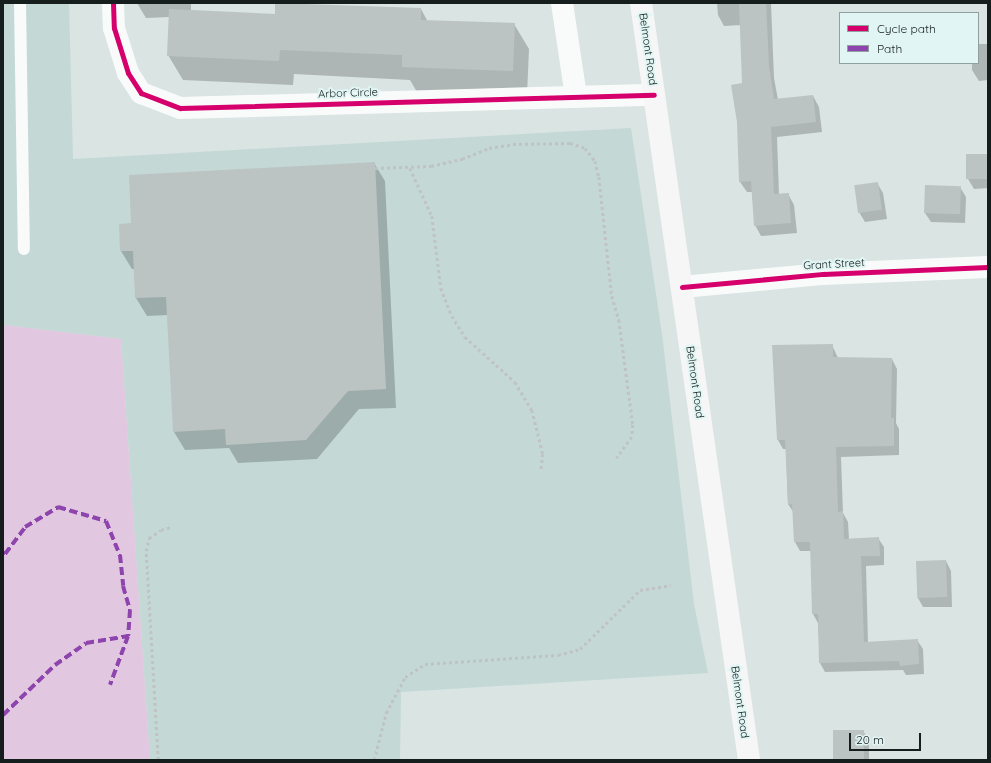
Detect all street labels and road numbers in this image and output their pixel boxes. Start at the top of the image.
street label: Belmont Road [636,12,660,86]
street label: Arbor Circle [318,85,378,101]
street label: Grant Street [803,256,865,272]
street label: Belmont Road [683,345,707,419]
street label: Belmont Road [728,665,752,739]

